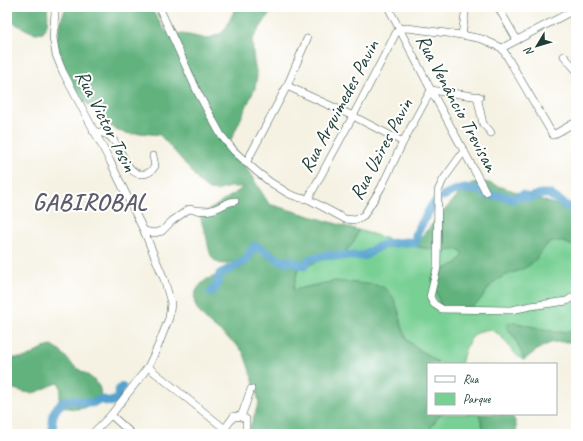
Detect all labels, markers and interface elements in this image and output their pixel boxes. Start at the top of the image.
north arrow [517,26,557,66]
street label: Rua Venâncio Trevisan [410,30,504,177]
street label: Rua Arquimedes Pavin [294,35,385,177]
text: N [520,43,537,59]
street label: Rua Victor Tosin [70,66,143,177]
street label: Rua Uzires Pavin [344,93,419,204]
district label: GABIROBAL [33,187,148,217]
legend [427,363,557,415]
text: Rua [463,371,480,387]
text: Parque [463,391,492,407]

